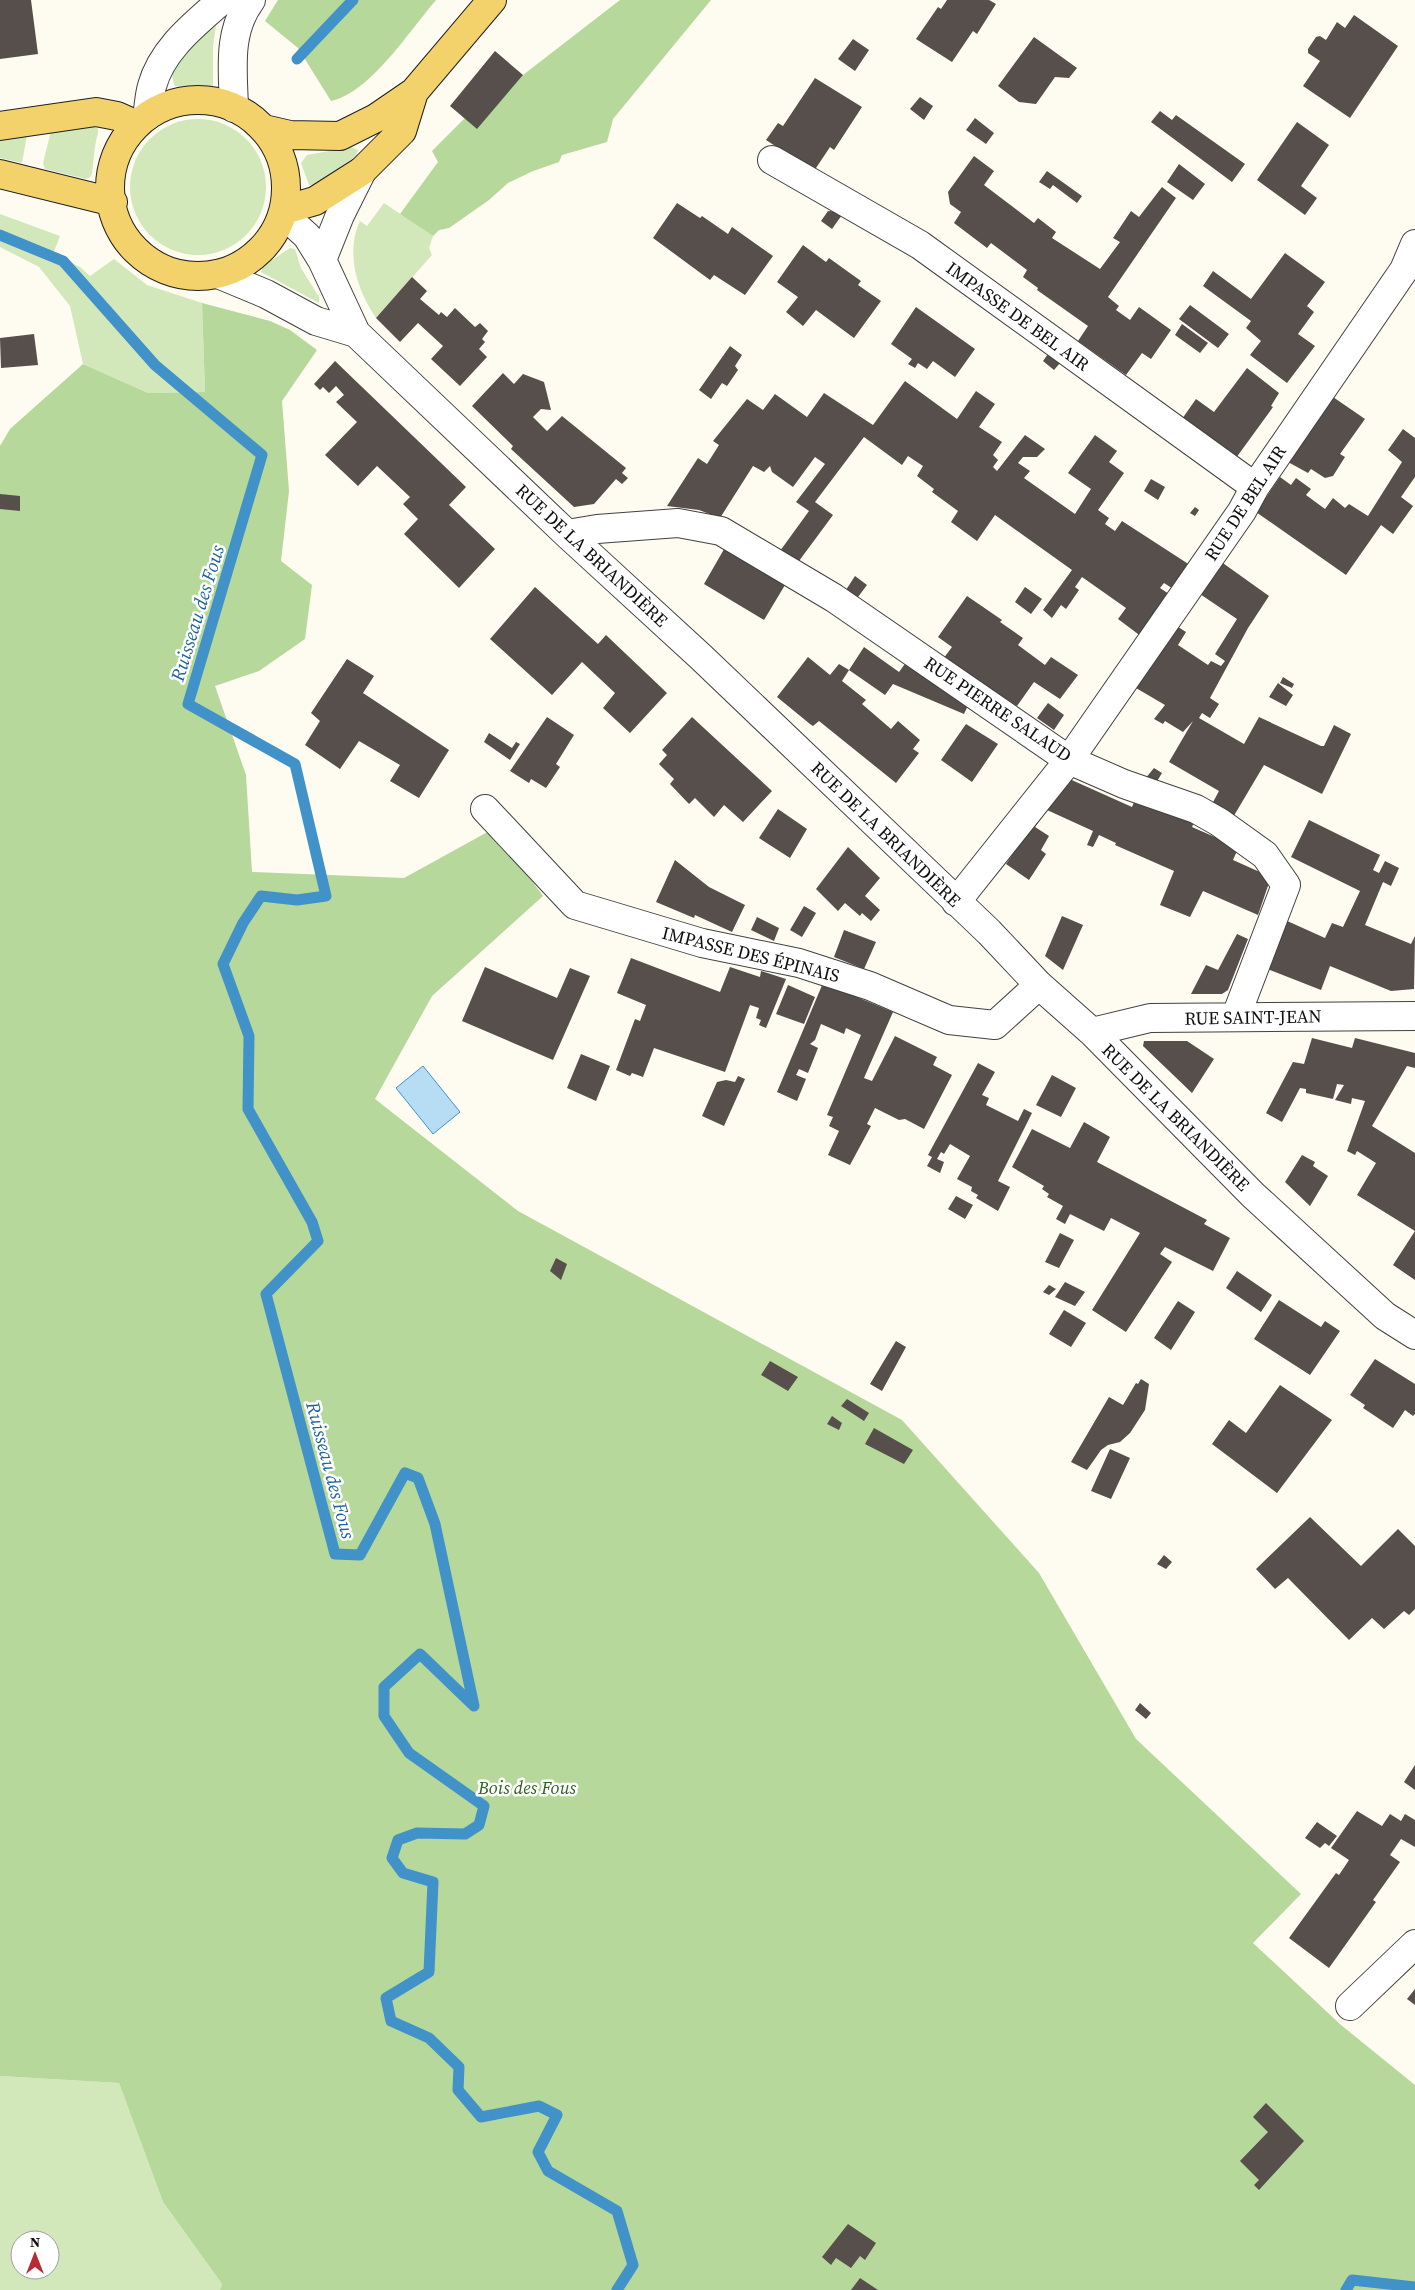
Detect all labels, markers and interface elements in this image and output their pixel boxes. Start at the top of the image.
street label: IMPASSE DE BEL AIR [941,255,1095,377]
street label: RUE DE BEL AIR [1198,440,1292,566]
street label: RUE DE LA BRIANDIÈRE [511,478,674,632]
water label: Ruisseau des Fous [164,542,230,685]
street label: RUE PIERRE SALAUD [919,650,1077,768]
street label: RUE DE LA BRIANDIÈRE [806,756,967,912]
street label: IMPASSE DES ÉPINAIS [660,920,842,988]
street label: RUE SAINT-JEAN [1184,1003,1322,1031]
street label: RUE DE LA BRIANDIÈRE [1097,1038,1255,1196]
water label: Ruisseau des Fous [300,1398,362,1542]
park label: Bois des Fous [477,1775,577,1800]
north arrow [10,2230,60,2280]
text: N [30,2232,40,2252]

